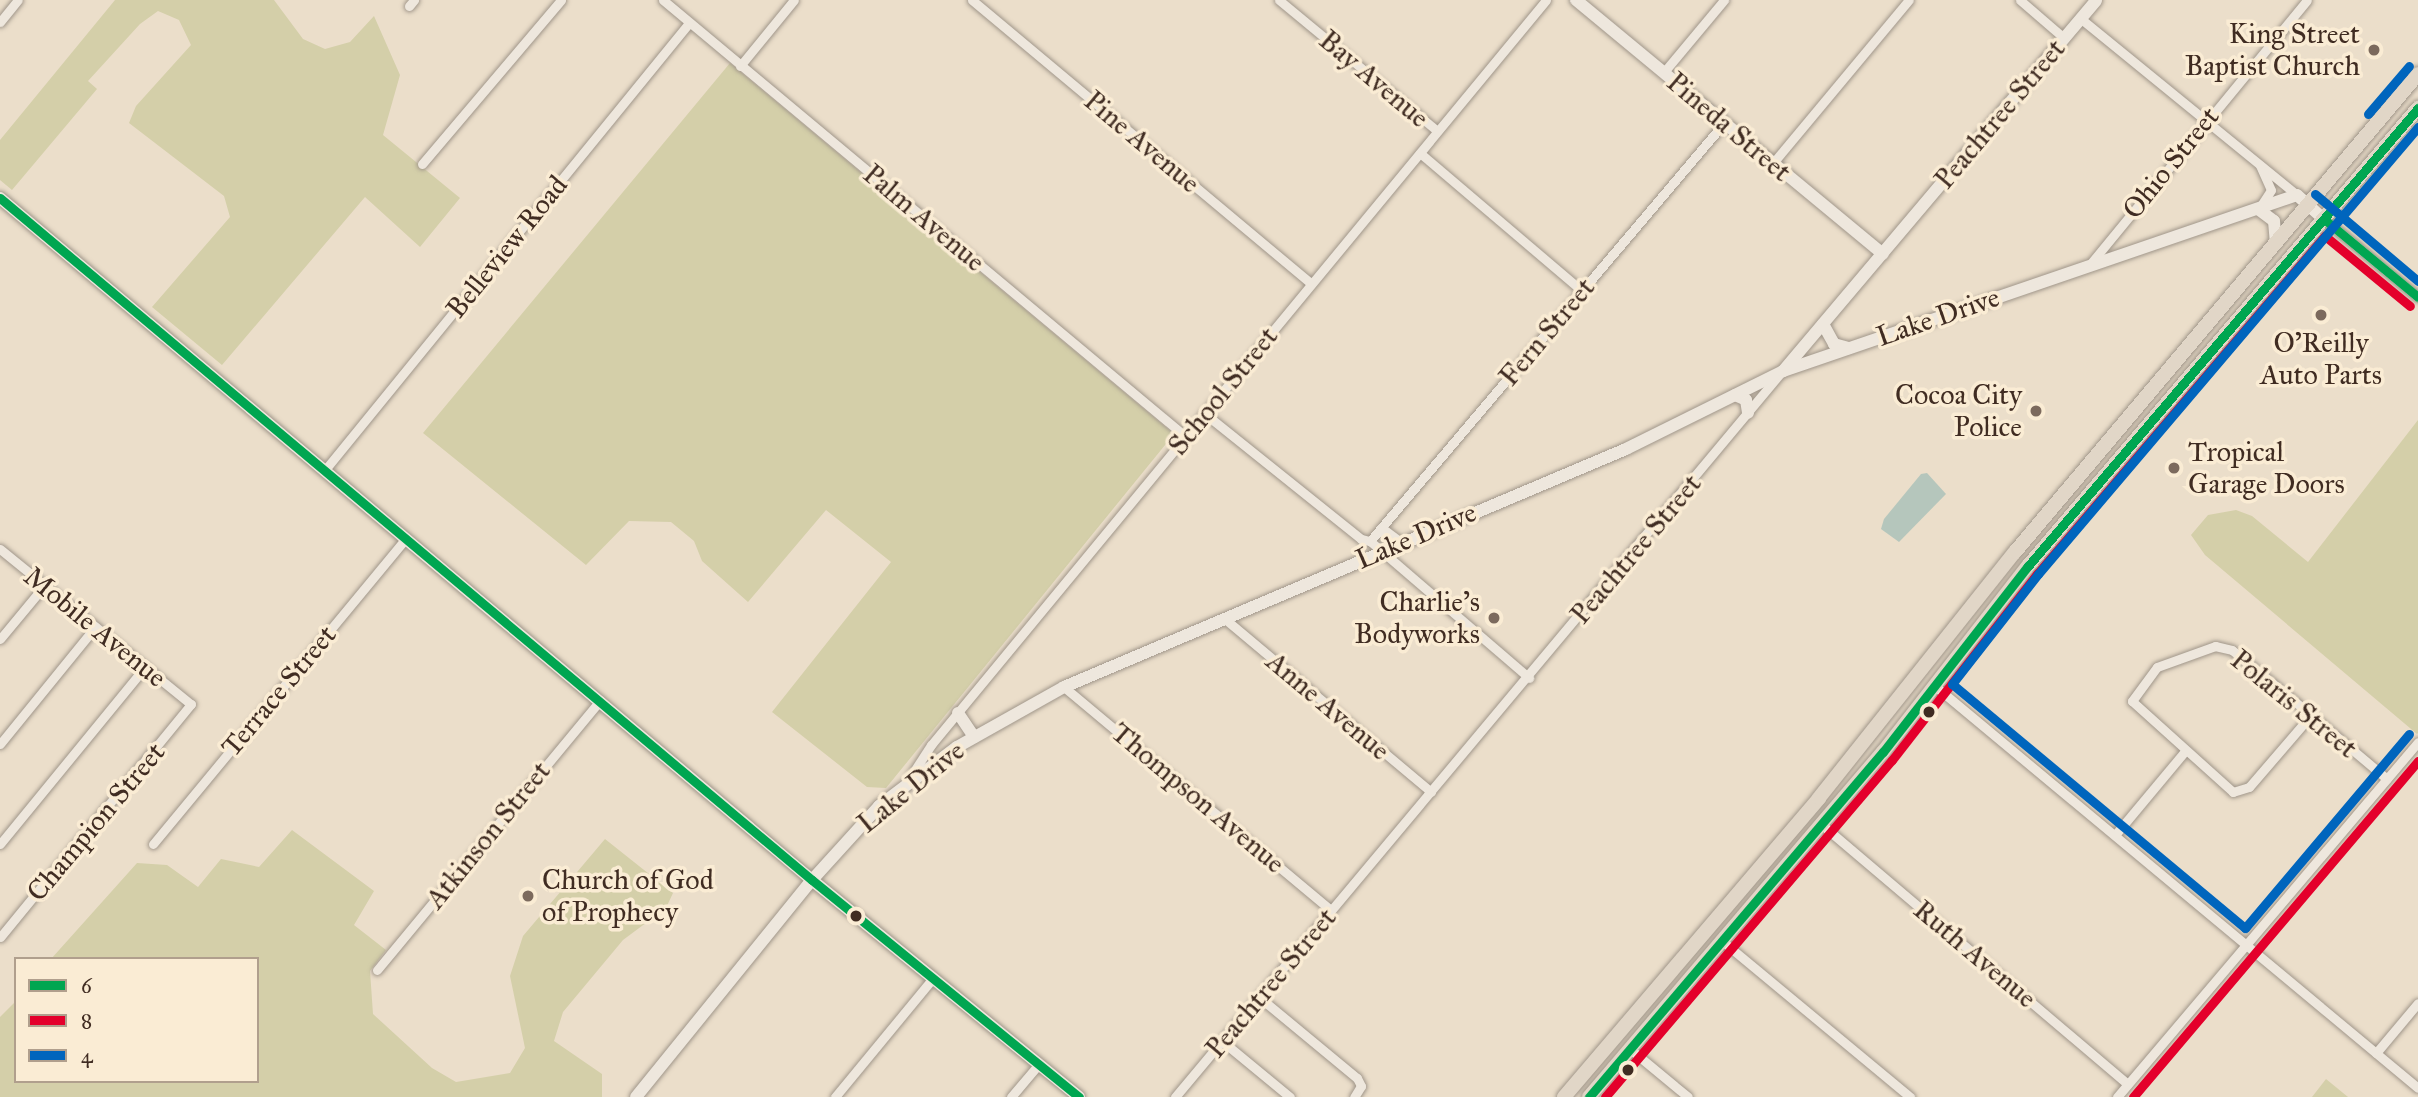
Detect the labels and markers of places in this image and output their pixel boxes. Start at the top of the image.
place label: King Street Baptist Church [2185,17,2360,83]
marker: King Street Baptist Church [2366,42,2382,58]
marker: O'Reilly Auto Parts [2313,307,2329,323]
place label: O'Reilly Auto Parts [2260,326,2382,392]
place label: Cocoa City Police [1895,378,2022,444]
marker: Cocoa City Police [2028,403,2044,419]
place label: Tropical Garage Doors [2188,435,2345,501]
marker: Tropical Garage Doors [2166,460,2182,476]
place label: Charlie's Bodyworks [1354,585,1480,651]
marker: Charlie's Bodyworks [1486,610,1502,626]
unlabelled marker [1922,705,1936,719]
place label: Church of God of Prophecy [542,863,714,929]
marker: Church of God of Prophecy [520,888,536,904]
unlabelled marker [849,909,863,923]
unlabelled marker [1621,1063,1635,1077]

